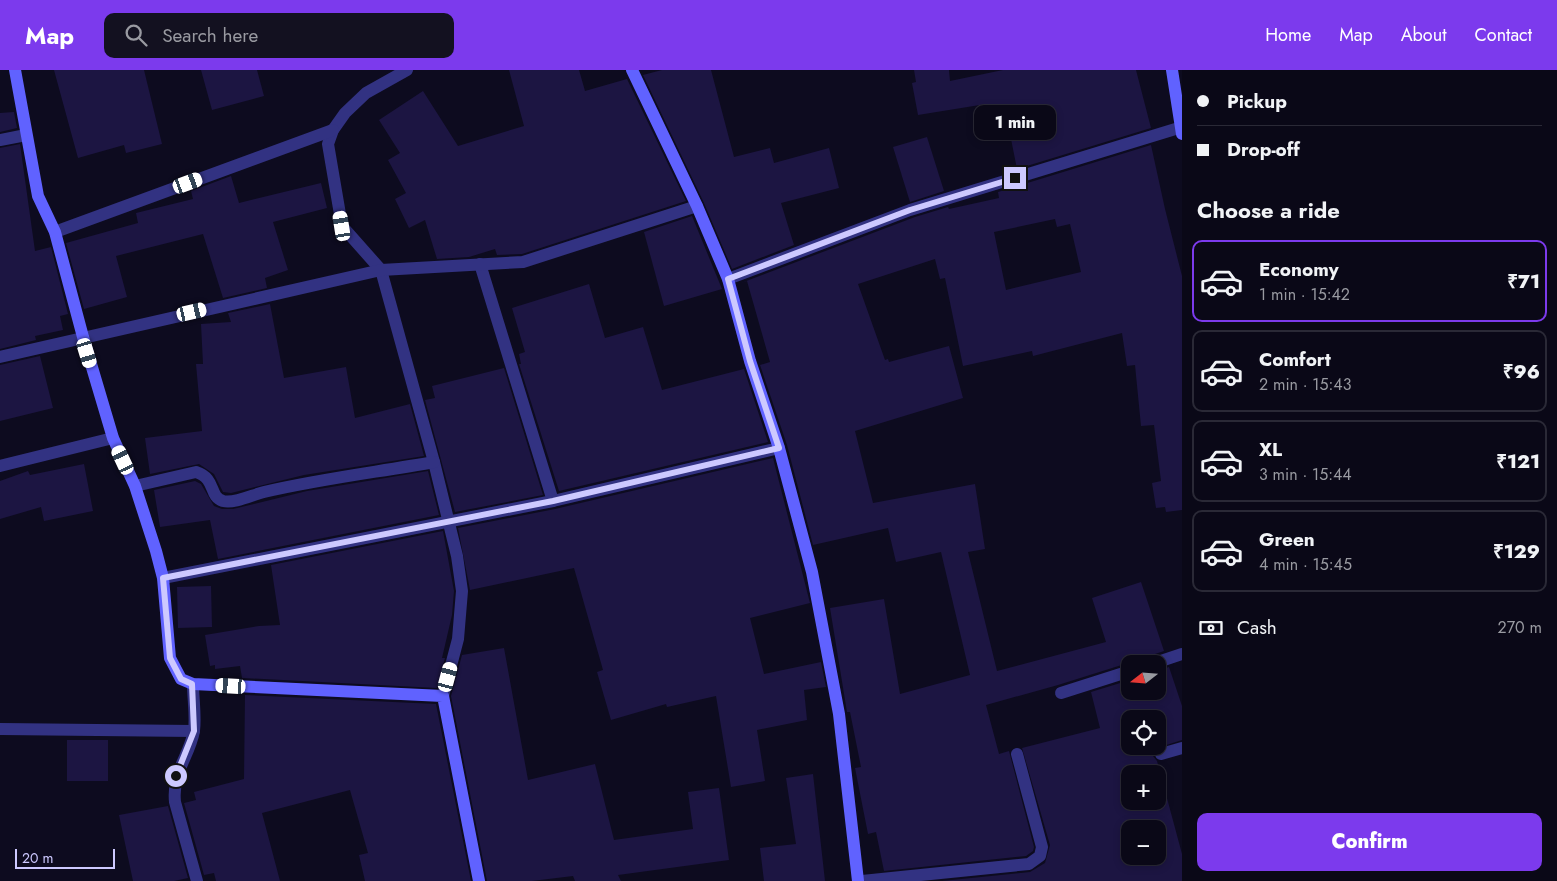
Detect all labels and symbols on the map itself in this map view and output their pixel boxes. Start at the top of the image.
callout: 1 min [974,106,1056,140]
route end [1004,167,1026,189]
car [171,171,204,195]
car [332,210,351,242]
car [175,301,208,323]
car [75,336,98,370]
car [109,443,136,477]
north arrow [1121,655,1166,700]
car [436,661,459,693]
car [215,678,246,694]
route start [165,765,187,787]
scale bar [15,846,115,869]

